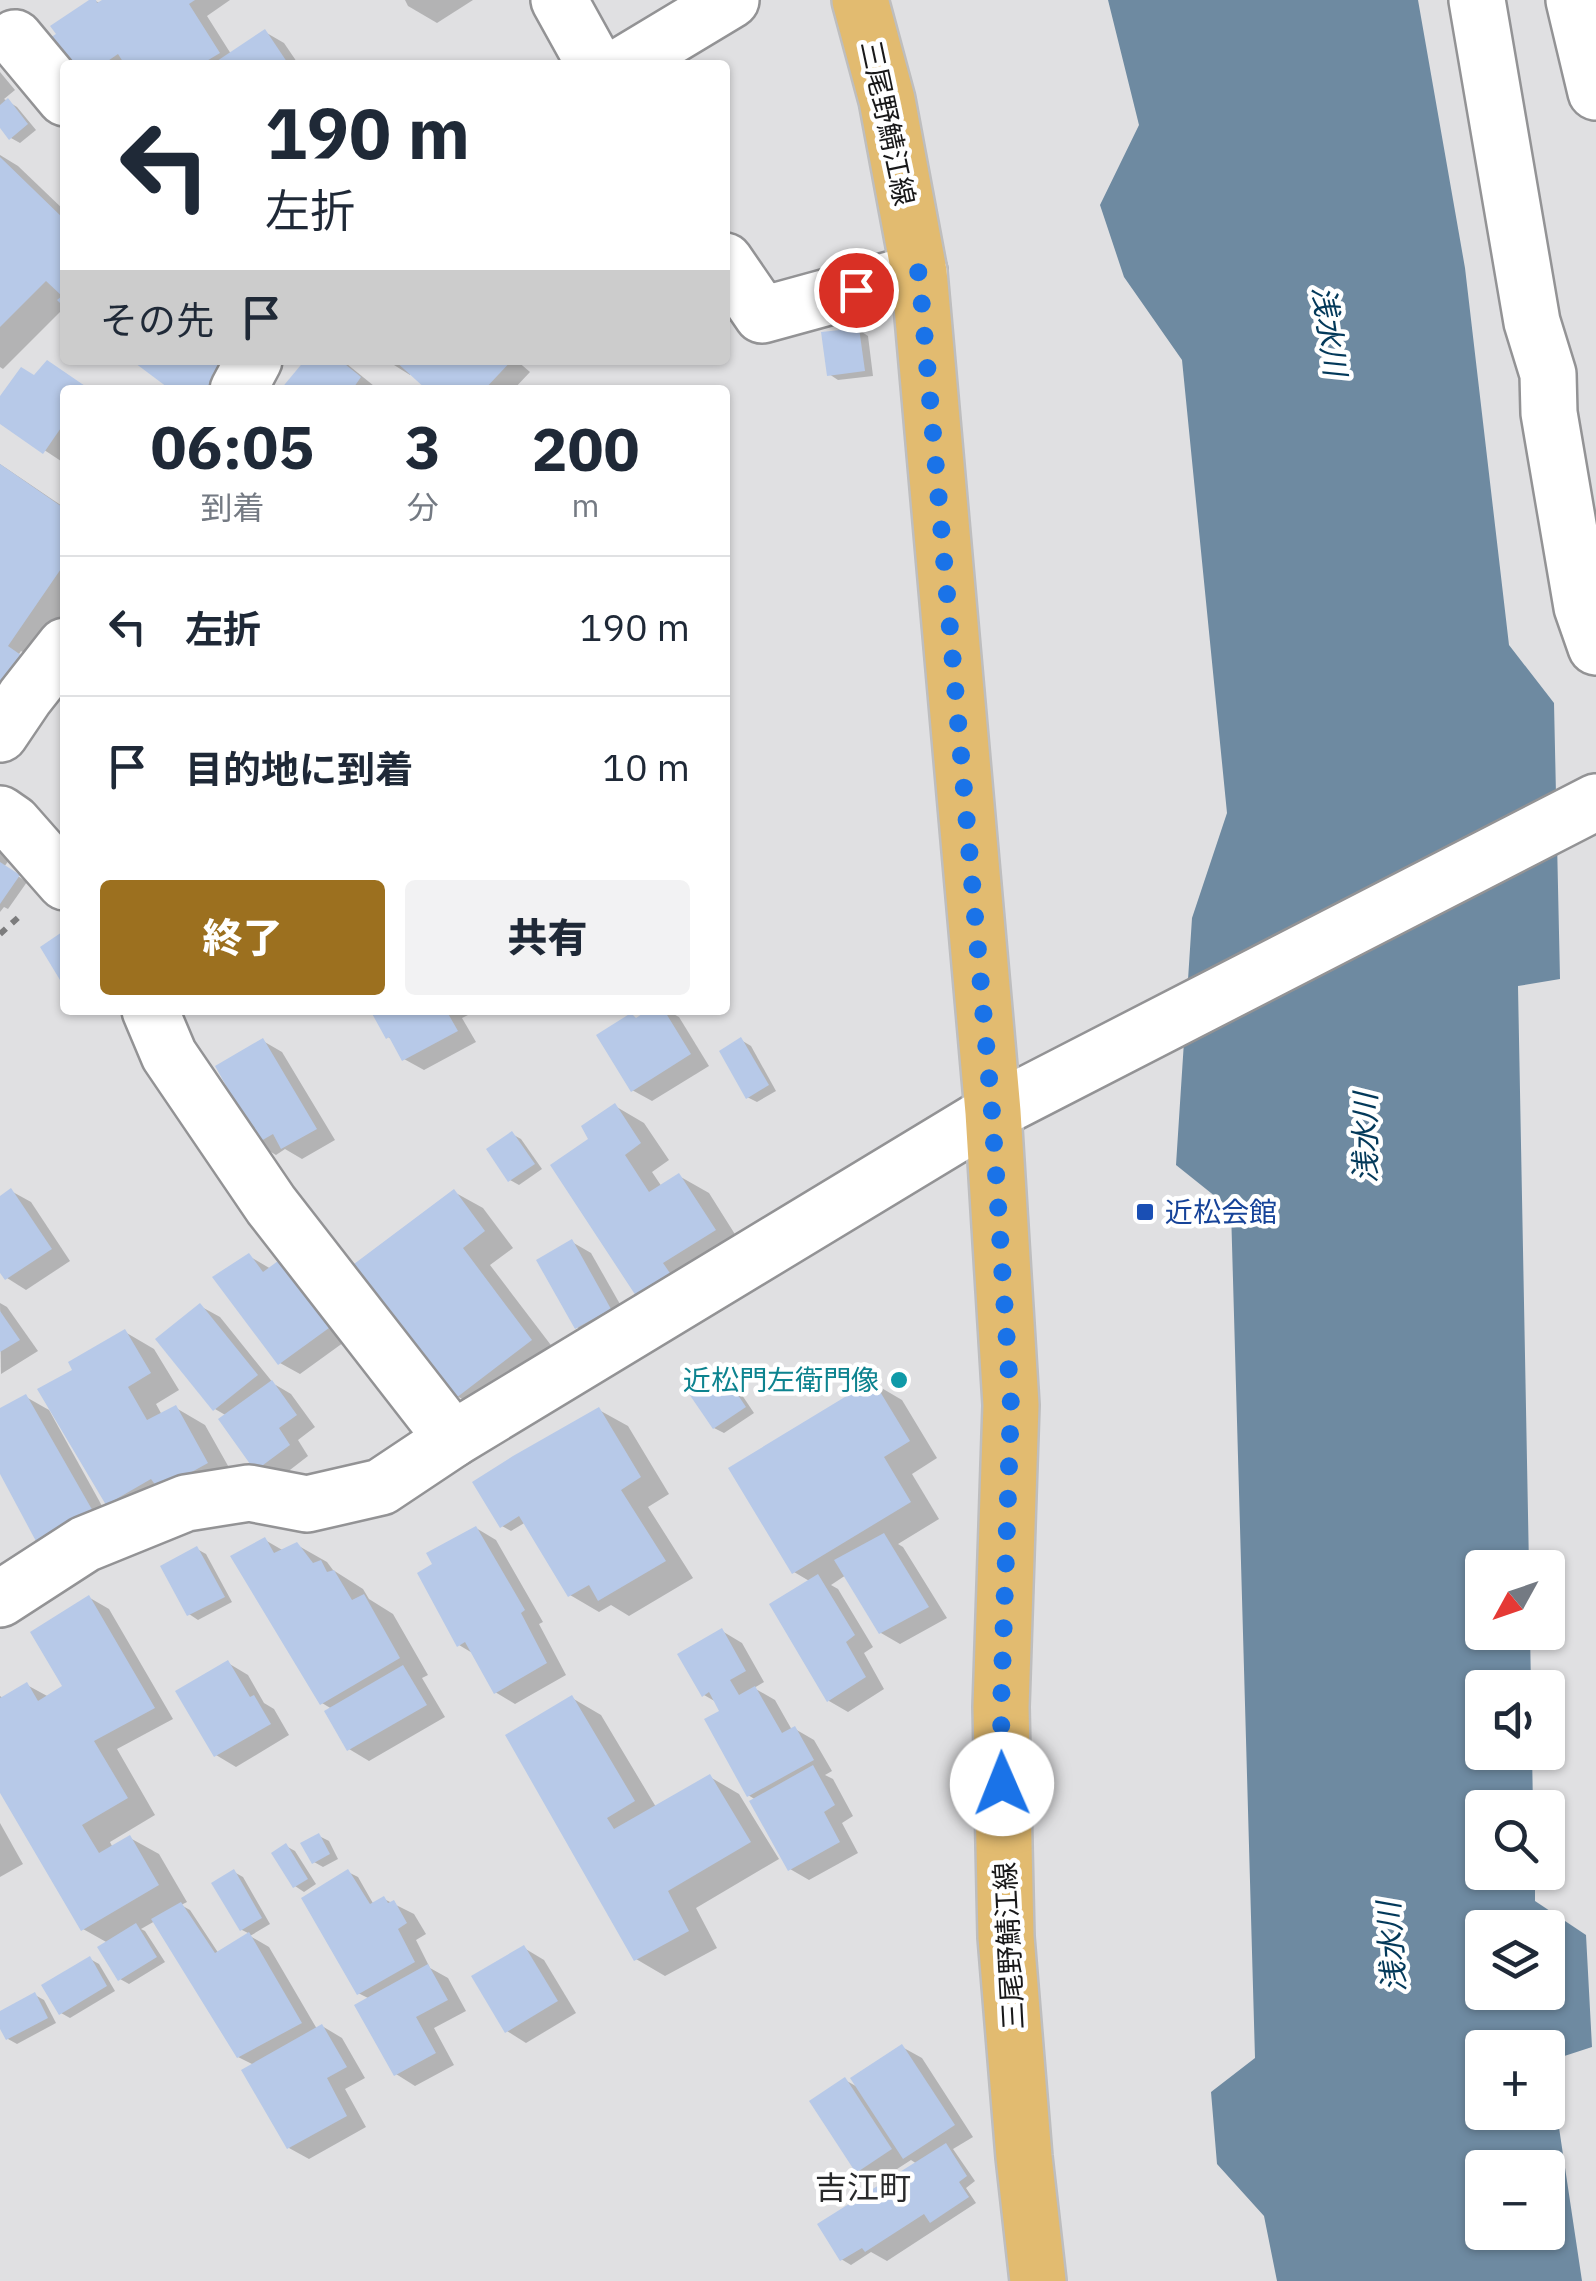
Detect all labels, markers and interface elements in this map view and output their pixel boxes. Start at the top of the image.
street label: 三尾野鯖江線 [853,37,924,209]
text: 190 m [265,87,470,178]
icon: left [100,100,230,230]
text: 左折 [265,181,355,239]
pin [814,248,899,333]
icon: arrive [829,263,884,318]
water label: 浅水川 [1305,284,1356,381]
icon: arrive [234,290,289,345]
text: その先 [100,295,214,344]
text: 06:05 [151,407,314,486]
text: 3 [405,407,441,486]
text: 200 [531,409,639,488]
text: m [571,484,599,526]
text: 到着 [200,486,264,528]
text: 分 [407,486,439,528]
icon: left [100,599,155,654]
text: 190 m [579,602,690,651]
text: 左折 [185,604,261,653]
icon: arrive [100,739,155,794]
text: 10 m [602,742,690,791]
text: 目的地に到着 [185,744,413,793]
button: 終了 [100,880,385,995]
button: 共有 [405,880,690,995]
water label: 浅水川 [1345,1090,1384,1183]
place label: 近松会館 [1165,1193,1277,1230]
marker: 近松会館 [1134,1201,1156,1223]
place label: 近松門左衛門像 [683,1361,879,1398]
marker: 近松門左衛門像 [888,1369,910,1391]
north arrow [1465,1550,1565,1650]
map controls [1465,1550,1565,2250]
button: sound [1465,1670,1565,1770]
position arrow [950,1732,1054,1836]
button: search [1465,1790,1565,1890]
street label: 三尾野鯖江線 [986,1861,1031,2031]
water label: 浅水川 [1368,1898,1413,1993]
button: layers [1465,1910,1565,2010]
button: + [1465,2030,1565,2130]
button: − [1465,2150,1565,2250]
district label: 吉江町 [815,2166,911,2208]

